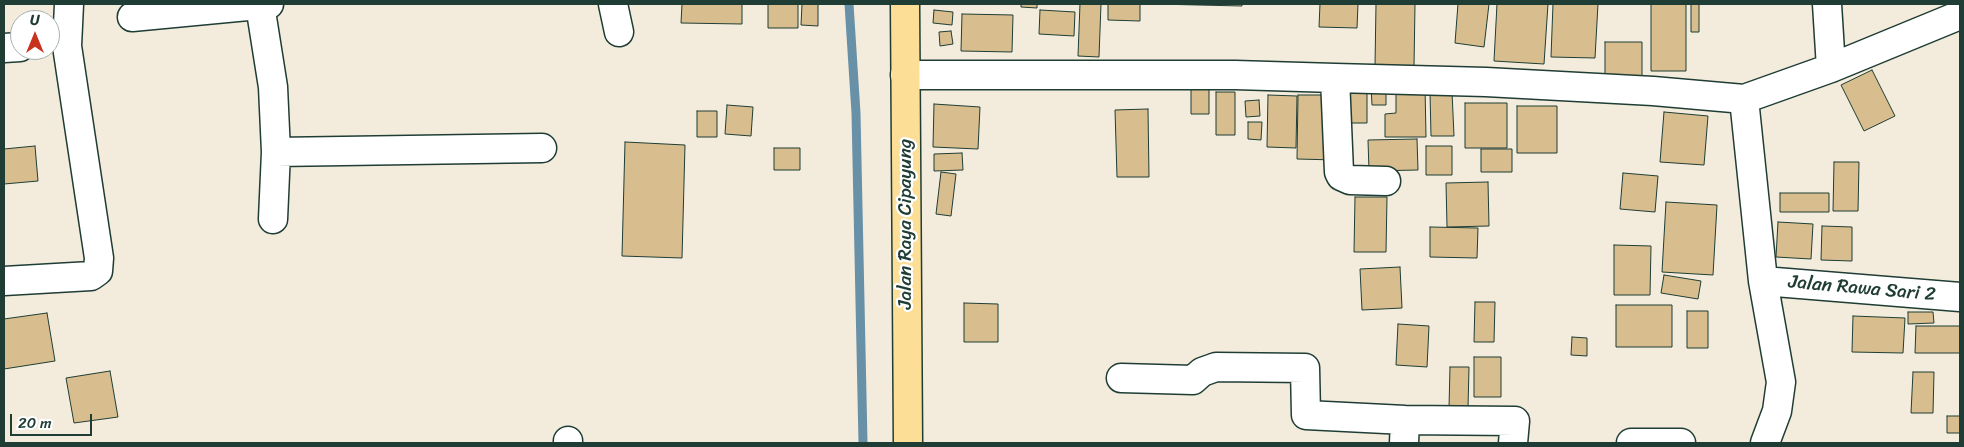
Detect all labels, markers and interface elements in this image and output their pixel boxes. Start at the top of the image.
text: U [30,8,40,33]
north arrow [10,10,60,60]
street label: Jalan Raya Cipayung [895,139,917,309]
street label: Jalan Rawa Sari 2 [1787,271,1937,307]
scale bar [12,404,95,436]
text: 20 m [18,410,52,436]

